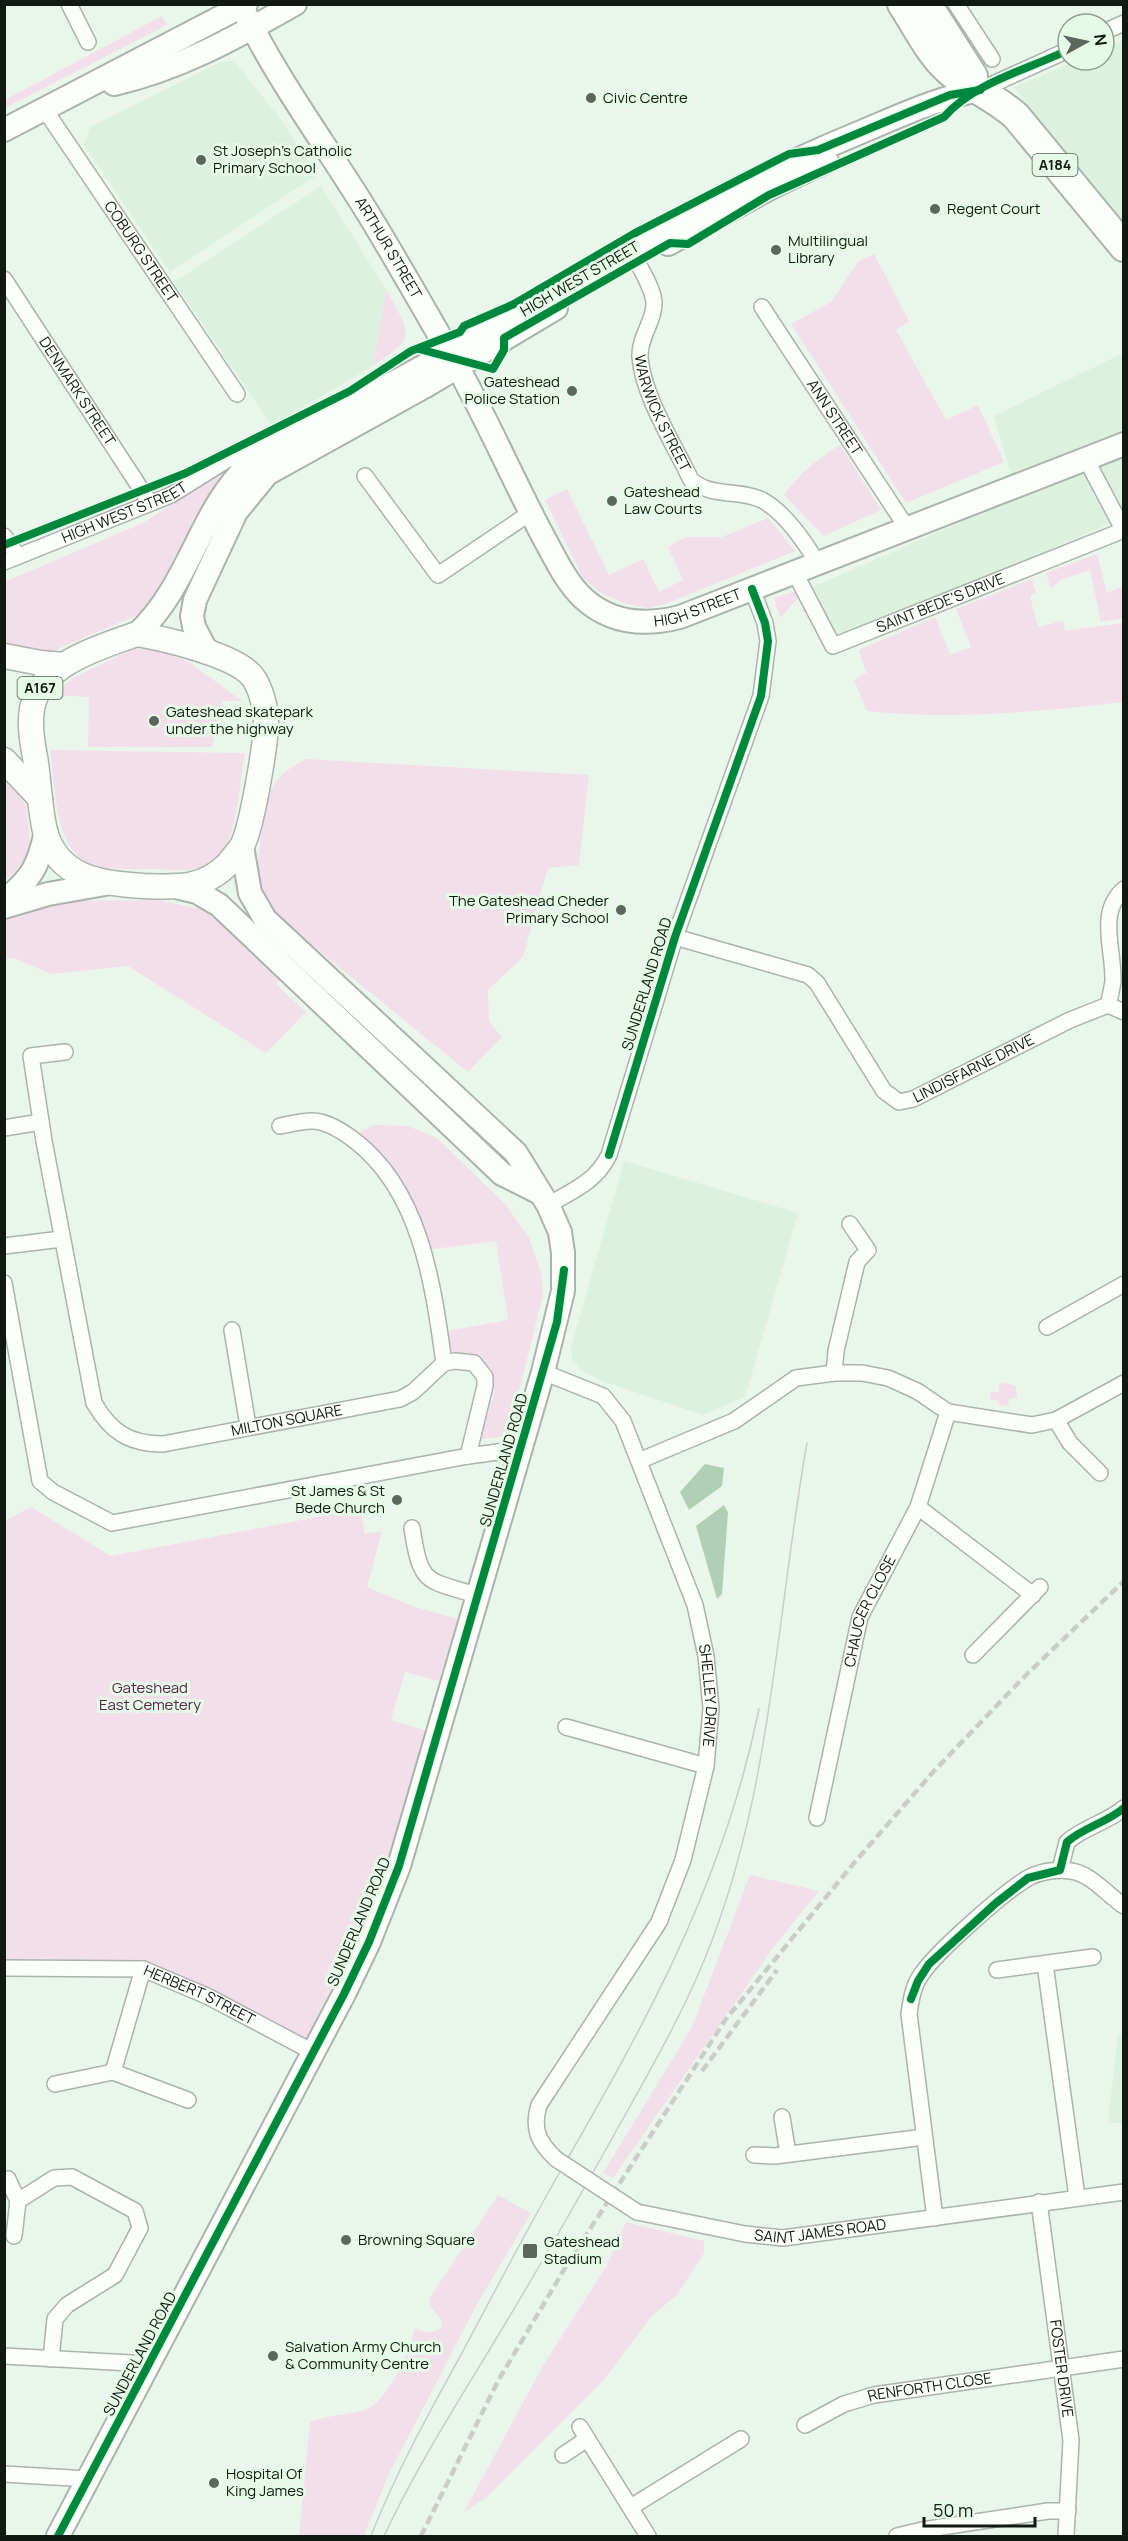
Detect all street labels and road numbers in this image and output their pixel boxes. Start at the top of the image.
road number: A184 [1032,154,1078,176]
street label: ARTHUR STREET [350,193,427,302]
street label: COBURG STREET [99,197,183,306]
street label: HIGH WEST STREET [516,236,643,321]
street label: DENMARK STREET [34,333,121,449]
street label: WARWICK STREET [630,353,696,475]
street label: ANN STREET [802,375,867,459]
street label: HIGH WEST STREET [58,477,191,548]
street label: SAINT BEDE'S DRIVE [873,568,1007,638]
street label: HIGH STREET [653,583,744,632]
road number: A167 [18,677,63,699]
street label: SUNDERLAND ROAD [616,915,677,1053]
street label: LINDISFARNE DRIVE [909,1029,1037,1107]
street label: SUNDERLAND ROAD [474,1391,533,1529]
street label: MILTON SQUARE [229,1399,344,1441]
street label: CHAUCER CLOSE [839,1552,901,1669]
street label: SHELLEY DRIVE [694,1642,722,1748]
street label: SUNDERLAND ROAD [322,1854,395,1990]
street label: HERBERT STREET [141,1959,259,2030]
street label: SAINT JAMES ROAD [753,2213,887,2248]
street label: SUNDERLAND ROAD [98,2288,181,2420]
street label: FOSTER DRIVE [1045,2318,1079,2419]
street label: RENFORTH CLOSE [865,2367,993,2406]

